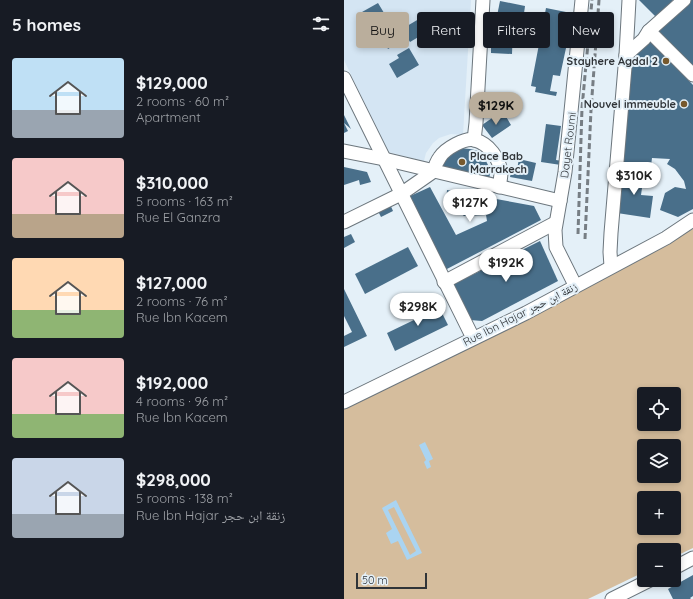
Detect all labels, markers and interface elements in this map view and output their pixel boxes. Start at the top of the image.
chip: Buy [356,12,409,48]
chip: Rent [417,12,475,48]
chip: Filters [483,12,550,48]
chip: New [558,12,614,48]
icon: filters [310,13,332,35]
text: 5 homes [12,14,81,35]
place label: Stayhere Agdal 2 [567,54,658,68]
marker: Stayhere Agdal 2 [661,56,671,66]
text: $129,000 [136,72,208,93]
icon: home [44,74,92,122]
pin: $129K [468,92,524,126]
text: 2 rooms · 60 m² [136,93,229,109]
text: $129K [478,97,514,113]
place label: Nouvel immeuble [584,97,676,111]
marker: Nouvel immeuble [679,99,689,109]
text: Apartment [136,109,201,125]
street label: Dayet Roumi [557,111,579,179]
place label: Place Bab Marrakech [470,149,527,176]
marker: Place Bab Marrakech [457,157,467,167]
pin: $310K [606,162,662,196]
text: $310K [616,167,652,183]
text: $310,000 [136,172,208,193]
icon: home [44,174,92,222]
pin: $127K [442,189,498,223]
text: 5 rooms · 163 m² [136,193,233,209]
text: $127K [452,194,488,210]
text: Rue El Ganzra [136,209,220,225]
pin: $192K [478,249,534,283]
text: $192K [488,254,524,270]
text: $127,000 [136,272,207,293]
icon: home [44,274,92,322]
street label: Rue Ibn Hajar زنقة ابن حجر [461,279,579,349]
text: 2 rooms · 76 m² [136,293,228,309]
pin: $298K [390,293,446,327]
text: $298K [399,298,437,314]
text: Rue Ibn Kacem [136,309,228,325]
text: $192,000 [136,372,208,393]
icon: home [44,374,92,422]
map controls [637,387,681,587]
button: locate [637,387,681,431]
text: 4 rooms · 96 m² [136,393,228,409]
text: Rue Ibn Kacem [136,409,228,425]
button: layers [637,439,681,483]
text: $298,000 [136,469,211,490]
icon: home [44,474,92,522]
text: 5 rooms · 138 m² [136,490,233,506]
button: + [637,491,681,535]
text: Rue Ibn Hajar زنقة ابن حجر [136,507,285,523]
button: − [637,543,681,587]
scale bar [356,571,427,590]
text: 50 m [362,573,388,587]

